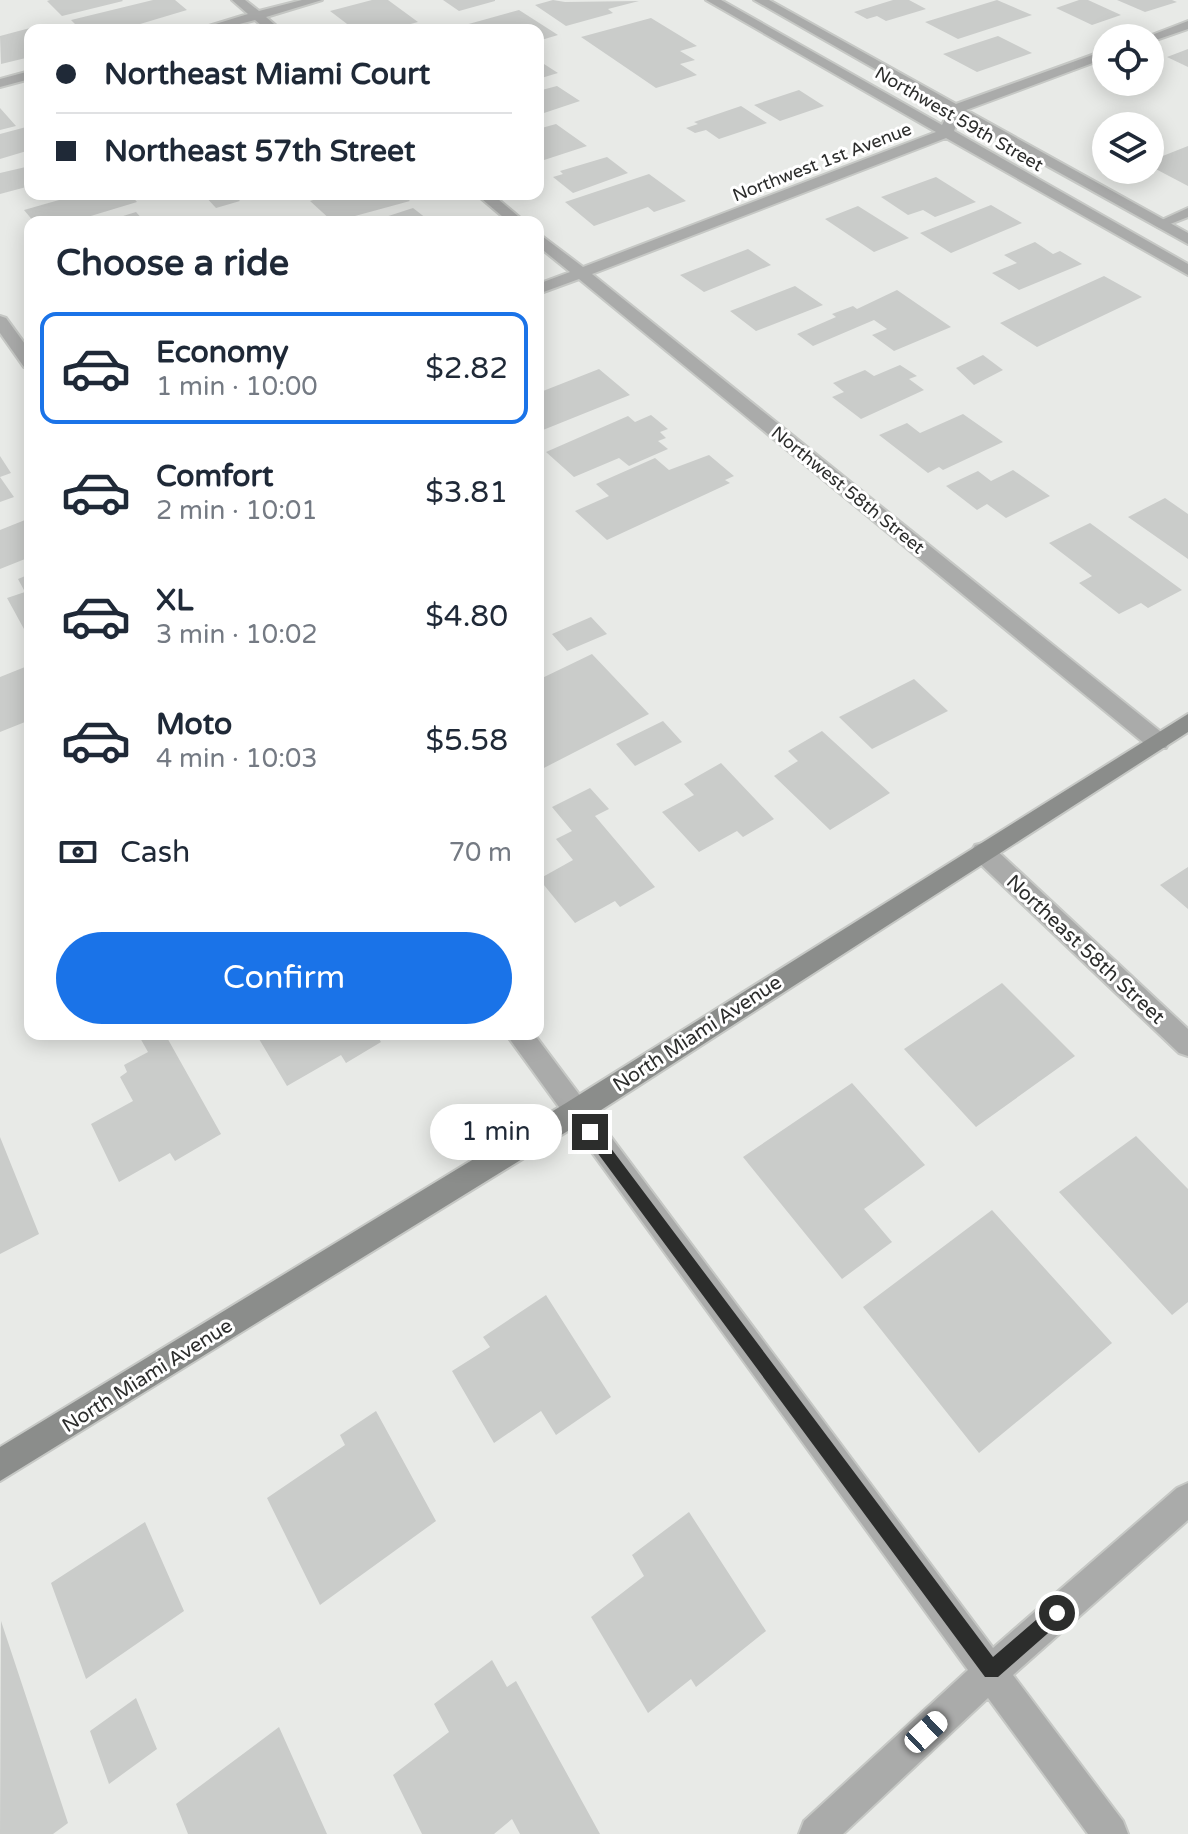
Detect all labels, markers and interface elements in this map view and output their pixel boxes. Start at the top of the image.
map controls [1092,24,1164,184]
button: locate [1092,24,1164,96]
text: Northeast Miami Court [104,56,430,93]
street label: Northwest 59th Street [871,62,1047,176]
button: layers [1092,112,1164,184]
street label: Northwest 1st Avenue [729,118,915,206]
text: Northeast 57th Street [104,133,415,170]
text: Choose a ride [56,242,289,285]
icon: car [60,332,132,404]
text: Economy [156,334,289,371]
text: $2.82 [425,350,508,387]
text: 1 min · 10:00 [156,371,318,402]
street label: Northwest 58th Street [767,421,929,559]
icon: car [60,456,132,528]
text: Comfort [156,458,274,495]
text: $3.81 [425,474,508,511]
text: 2 min · 10:01 [156,495,318,526]
icon: car [60,580,132,652]
text: XL [156,582,193,619]
text: $4.80 [425,598,508,635]
text: 3 min · 10:02 [156,619,318,650]
icon: car [60,704,132,776]
text: Moto [156,706,232,743]
text: $5.58 [426,722,508,759]
text: 4 min · 10:03 [156,743,318,774]
icon: cash [56,830,100,874]
text: Cash [120,834,190,871]
text: 70 m [449,837,512,868]
street label: Northeast 58th Street [1001,870,1170,1030]
button: Confirm [56,932,512,1024]
street label: North Miami Avenue [609,970,786,1097]
callout: 1 min [430,1104,562,1160]
route end [572,1114,608,1150]
text: 1 min [461,1116,531,1147]
street label: North Miami Avenue [58,1314,237,1438]
route start [1039,1595,1075,1631]
car [900,1707,952,1757]

